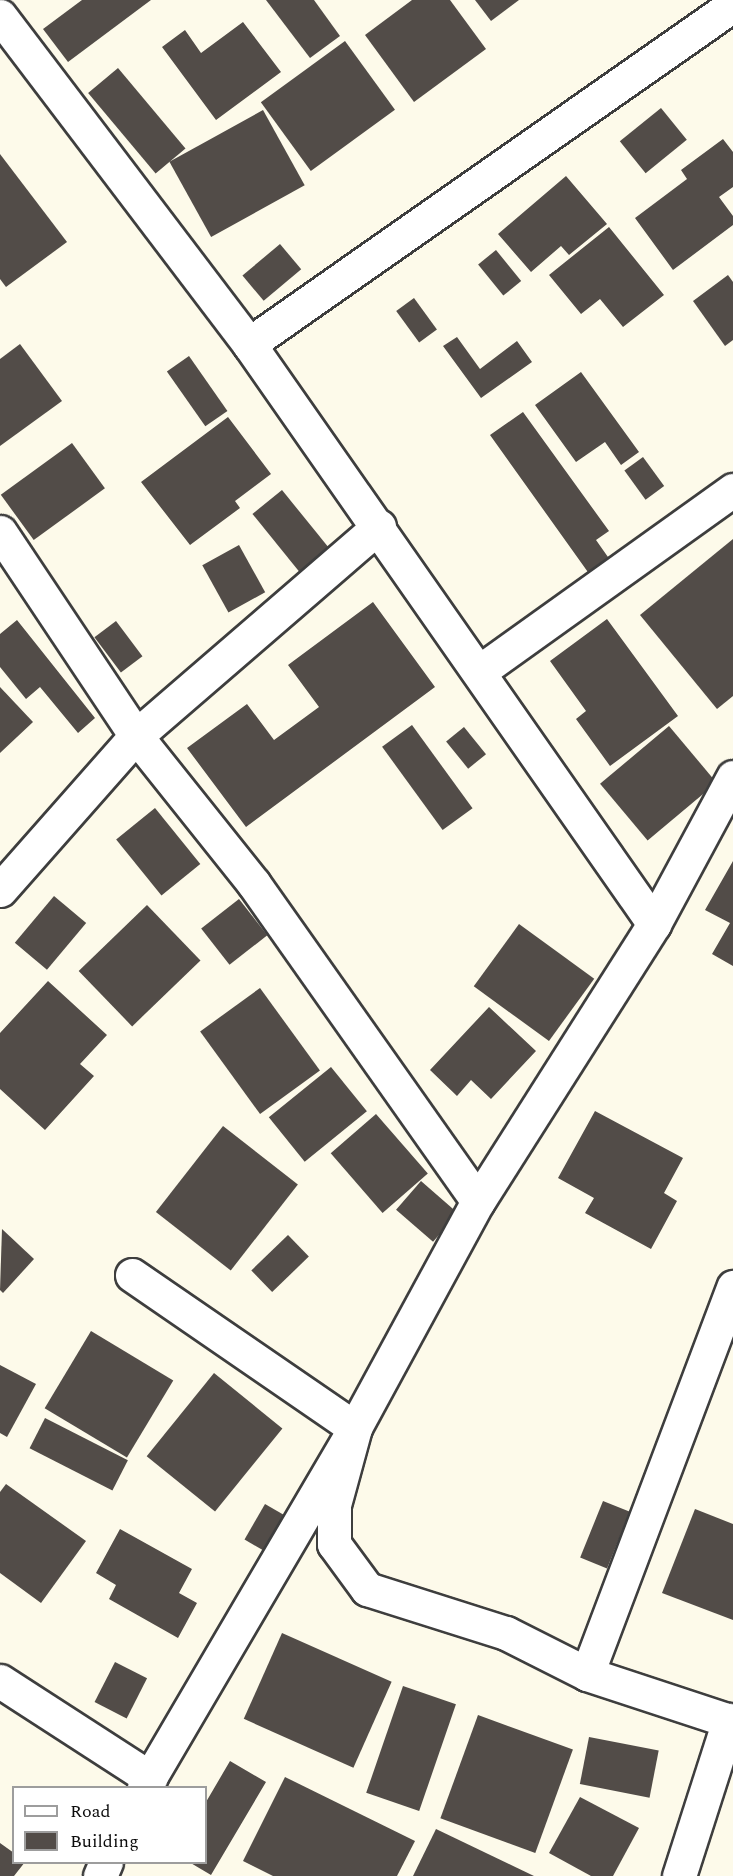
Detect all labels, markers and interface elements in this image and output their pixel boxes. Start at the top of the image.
legend [12,1786,207,1864]
text: Road [70,1798,111,1825]
text: Building [70,1828,139,1855]

